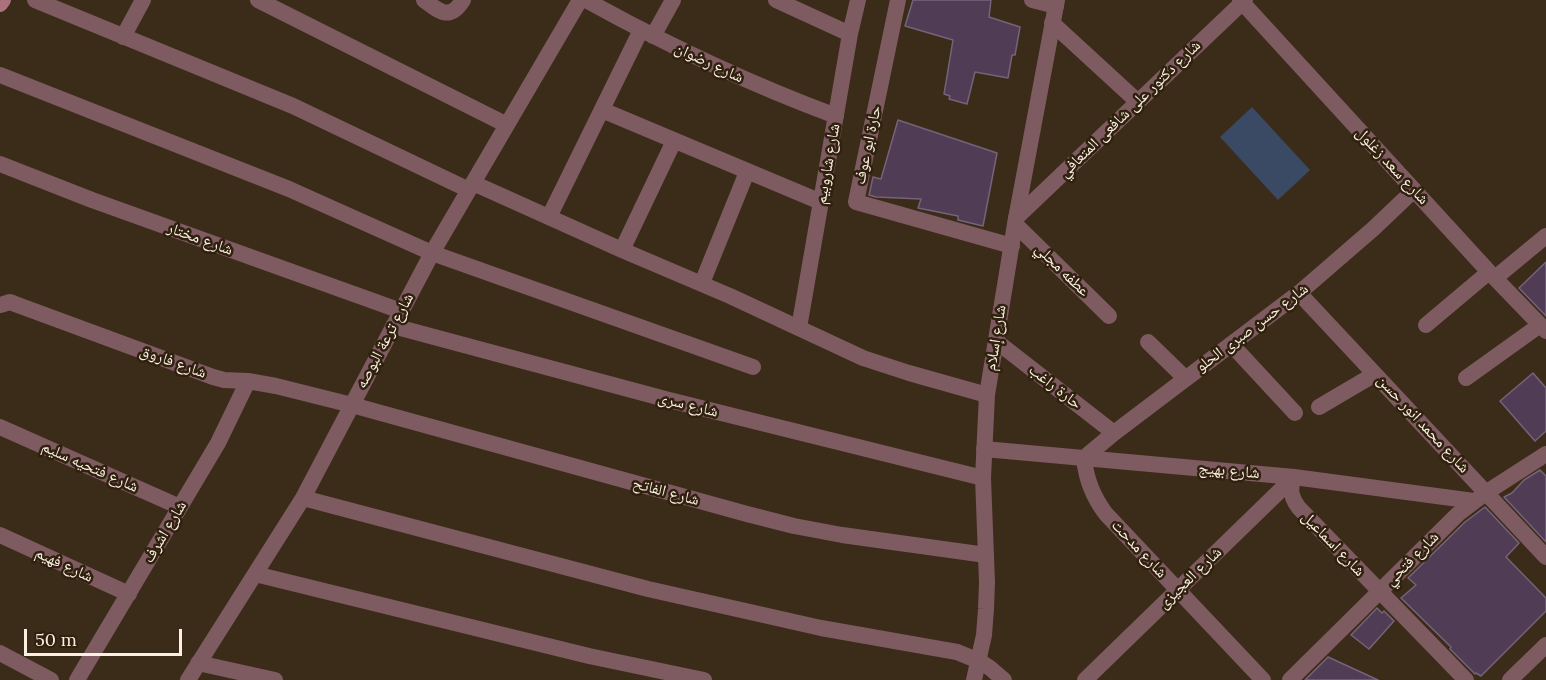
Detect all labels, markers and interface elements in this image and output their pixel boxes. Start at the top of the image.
street label: شارع دكتور على شافعى المتعافي [1055,36,1205,182]
street label: شارع رضوان [671,39,747,87]
street label: حارة ابو عوف [850,104,886,186]
street label: شارع شاروبيم [811,122,845,206]
street label: شارع سعد زغلول [1351,123,1433,209]
street label: شارع مختار [165,218,235,260]
street label: عطفه مجلي [1031,239,1093,301]
street label: شارع حسن صبرى الحلو [1192,279,1312,377]
street label: شارع ترعة البوصه [352,290,418,392]
street label: شارع إسلام [981,304,1011,372]
street label: شارع فاروق [137,341,209,383]
street label: حارة راغب [1025,360,1085,414]
street label: شارع محمد انور حسن [1373,371,1473,477]
street label: شارع سرى [656,388,720,422]
street label: شارع فتحيه سليم [39,437,141,497]
street label: شارع بهيج [1198,459,1260,483]
street label: شارع الفاتح [631,474,701,510]
street label: شارع اشرف [139,497,191,567]
street label: شارع اسماعيل [1297,508,1369,580]
street label: شارع مدحت [1107,516,1171,582]
street label: شارع فتحي [1381,528,1443,590]
street label: شارع فهيم [32,543,96,587]
street label: شارع العجيزى [1154,543,1226,613]
scale bar [27,617,184,655]
text: 50 m [35,628,77,651]

